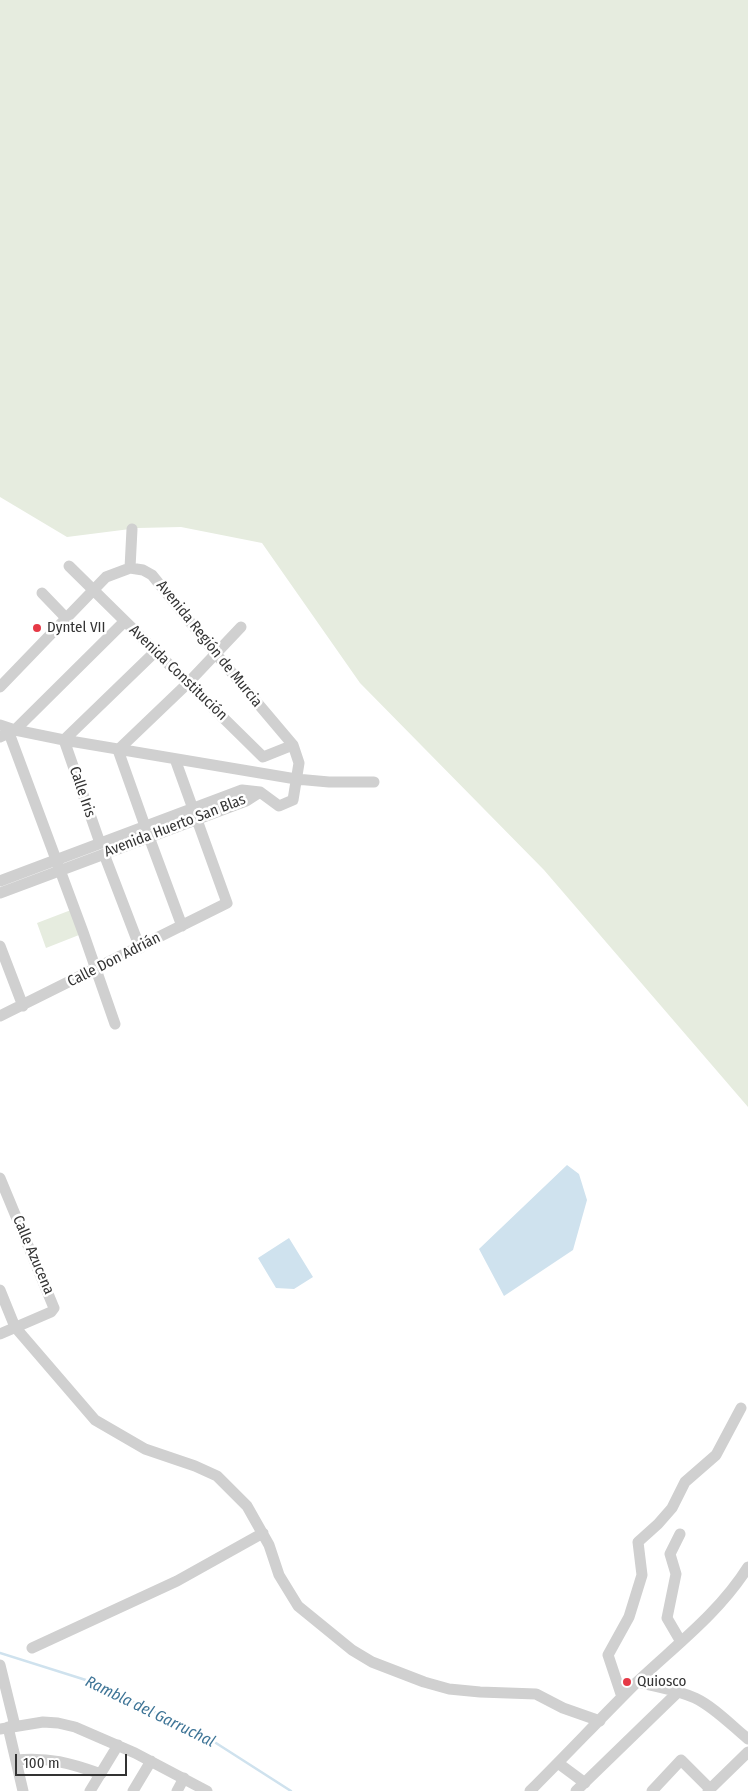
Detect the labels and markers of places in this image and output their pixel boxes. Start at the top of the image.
place label: Dyntel VII [47,619,105,637]
marker: Dyntel VII [31,622,43,634]
place label: Quiosco [637,1673,686,1691]
marker: Quiosco [621,1676,633,1688]

